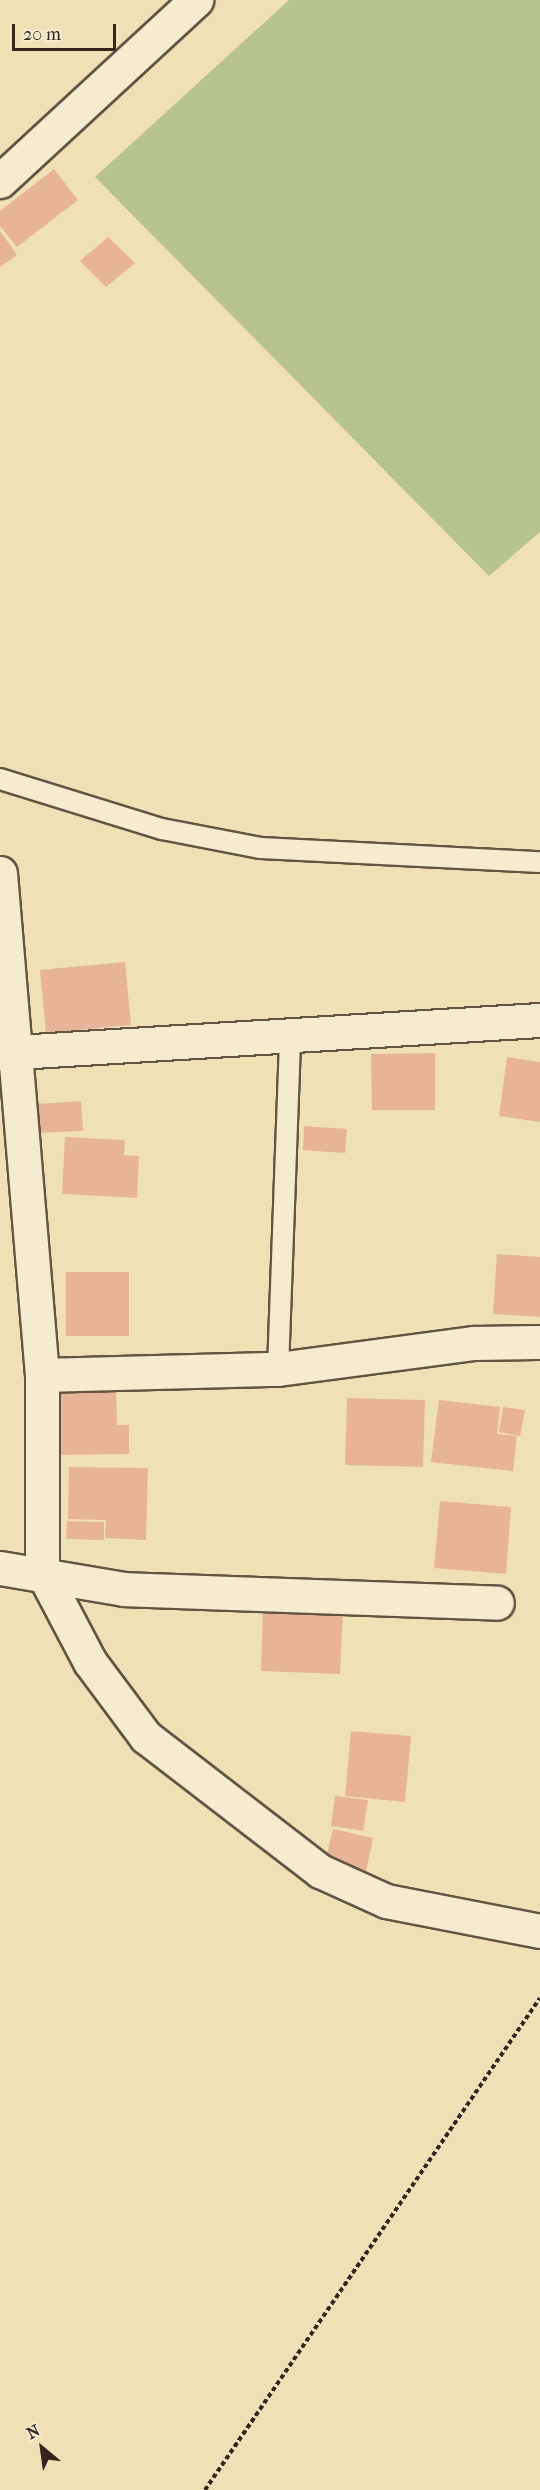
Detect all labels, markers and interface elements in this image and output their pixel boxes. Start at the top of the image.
scale bar [15,12,118,50]
text: 20 m [23,24,61,45]
north arrow [12,2418,72,2478]
text: N [23,2421,43,2443]

